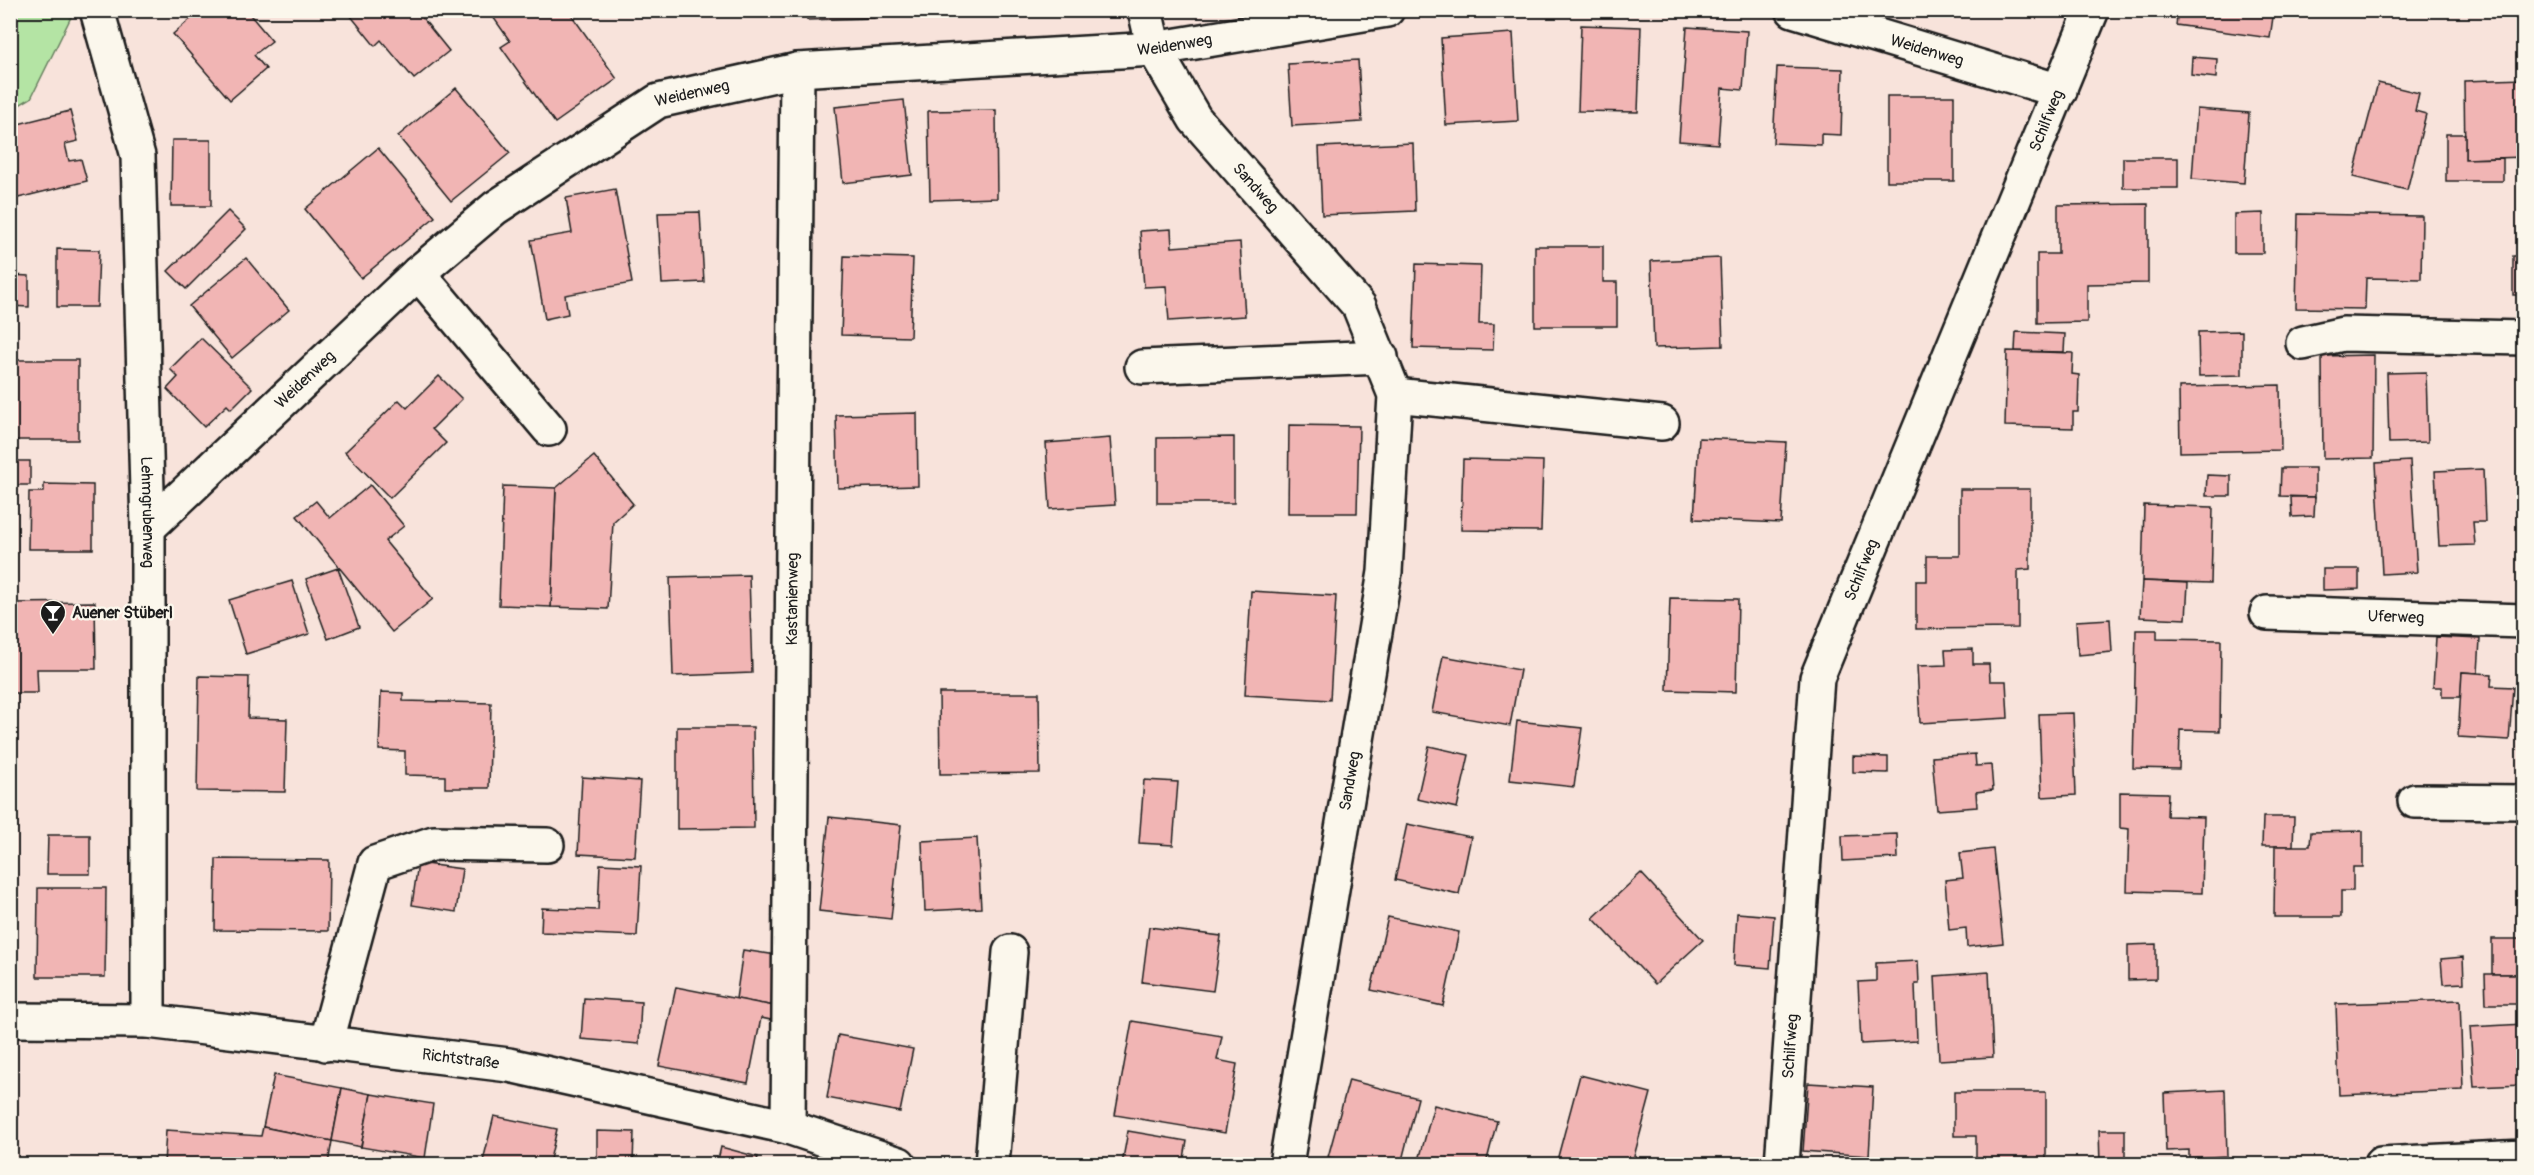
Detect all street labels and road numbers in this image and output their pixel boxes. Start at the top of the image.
street label: Weidenweg [1136,29,1214,60]
street label: Weidenweg [1888,30,1966,71]
street label: Weidenweg [653,75,731,111]
street label: Schilfweg [2025,87,2068,155]
street label: Sandweg [1228,159,1283,217]
street label: Weidenweg [271,346,339,413]
street label: Lehmgrubenweg [136,456,158,568]
street label: Schilfweg [1840,536,1883,604]
street label: Kastanienweg [782,552,803,646]
street label: Uferweg [2367,606,2424,628]
street label: Sandweg [1335,750,1365,812]
street label: Schilfweg [1778,1013,1803,1079]
street label: Richtstraße [421,1044,501,1074]

